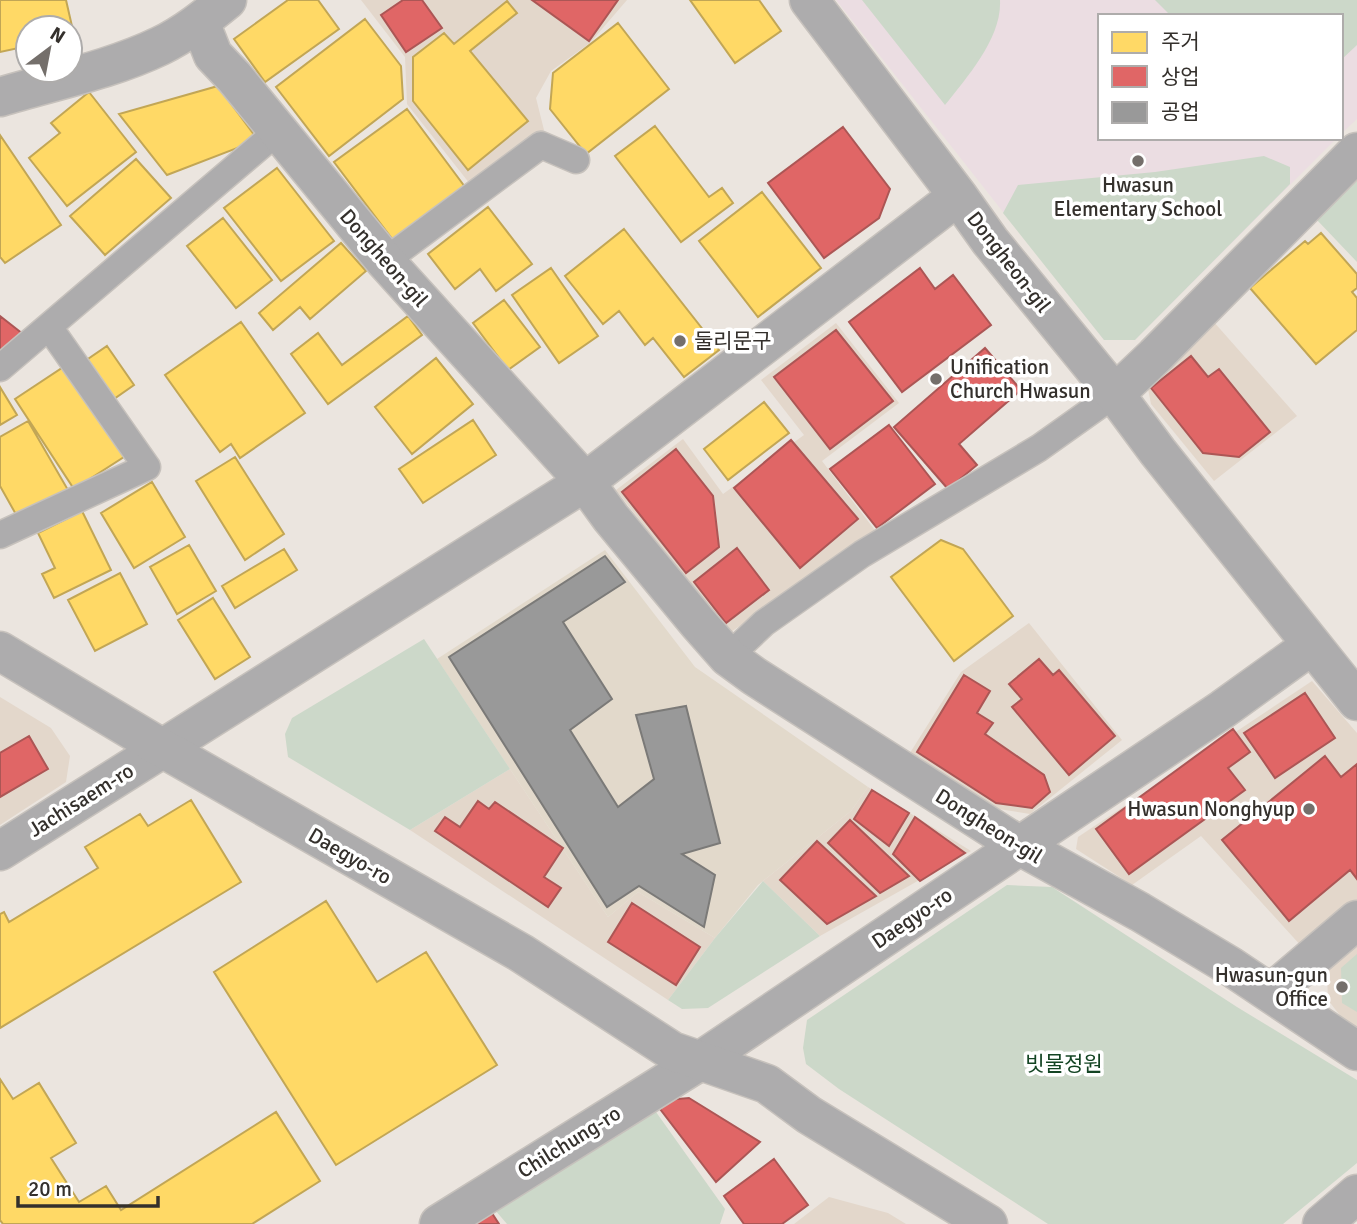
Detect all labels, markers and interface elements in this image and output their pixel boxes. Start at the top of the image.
north arrow [14,14,84,84]
legend [1098,14,1343,140]
text: N [46,22,69,49]
text: 주거 [1161,29,1200,55]
text: 상업 [1161,64,1200,90]
text: 공업 [1161,99,1200,125]
marker: Hwasun Elementary School [1130,153,1146,169]
place label: Hwasun Elementary School [1054,172,1222,222]
street label: Dongheon-gil [334,204,434,312]
street label: Dongheon-gil [961,206,1057,318]
place label: 둘리문구 [694,328,771,354]
marker: 둘리문구 [672,333,688,349]
place label: Unification Church Hwasun [950,354,1091,404]
marker: Unification Church Hwasun [928,371,944,387]
street label: Jachisaem-ro [24,757,138,843]
street label: Dongheon-gil [931,783,1047,869]
place label: Hwasun Nonghyup [1127,796,1295,822]
marker: Hwasun Nonghyup [1301,801,1317,817]
street label: Daegyo-ro [304,822,396,890]
street label: Daegyo-ro [867,882,957,954]
place label: Hwasun-gun Office [1215,962,1328,1012]
marker: Hwasun-gun Office [1334,979,1350,995]
park label: 빗물정원 [1025,1051,1103,1077]
street label: Chilchung-ro [513,1100,625,1184]
scale bar [18,1164,158,1208]
text: 20 m [28,1176,72,1202]

